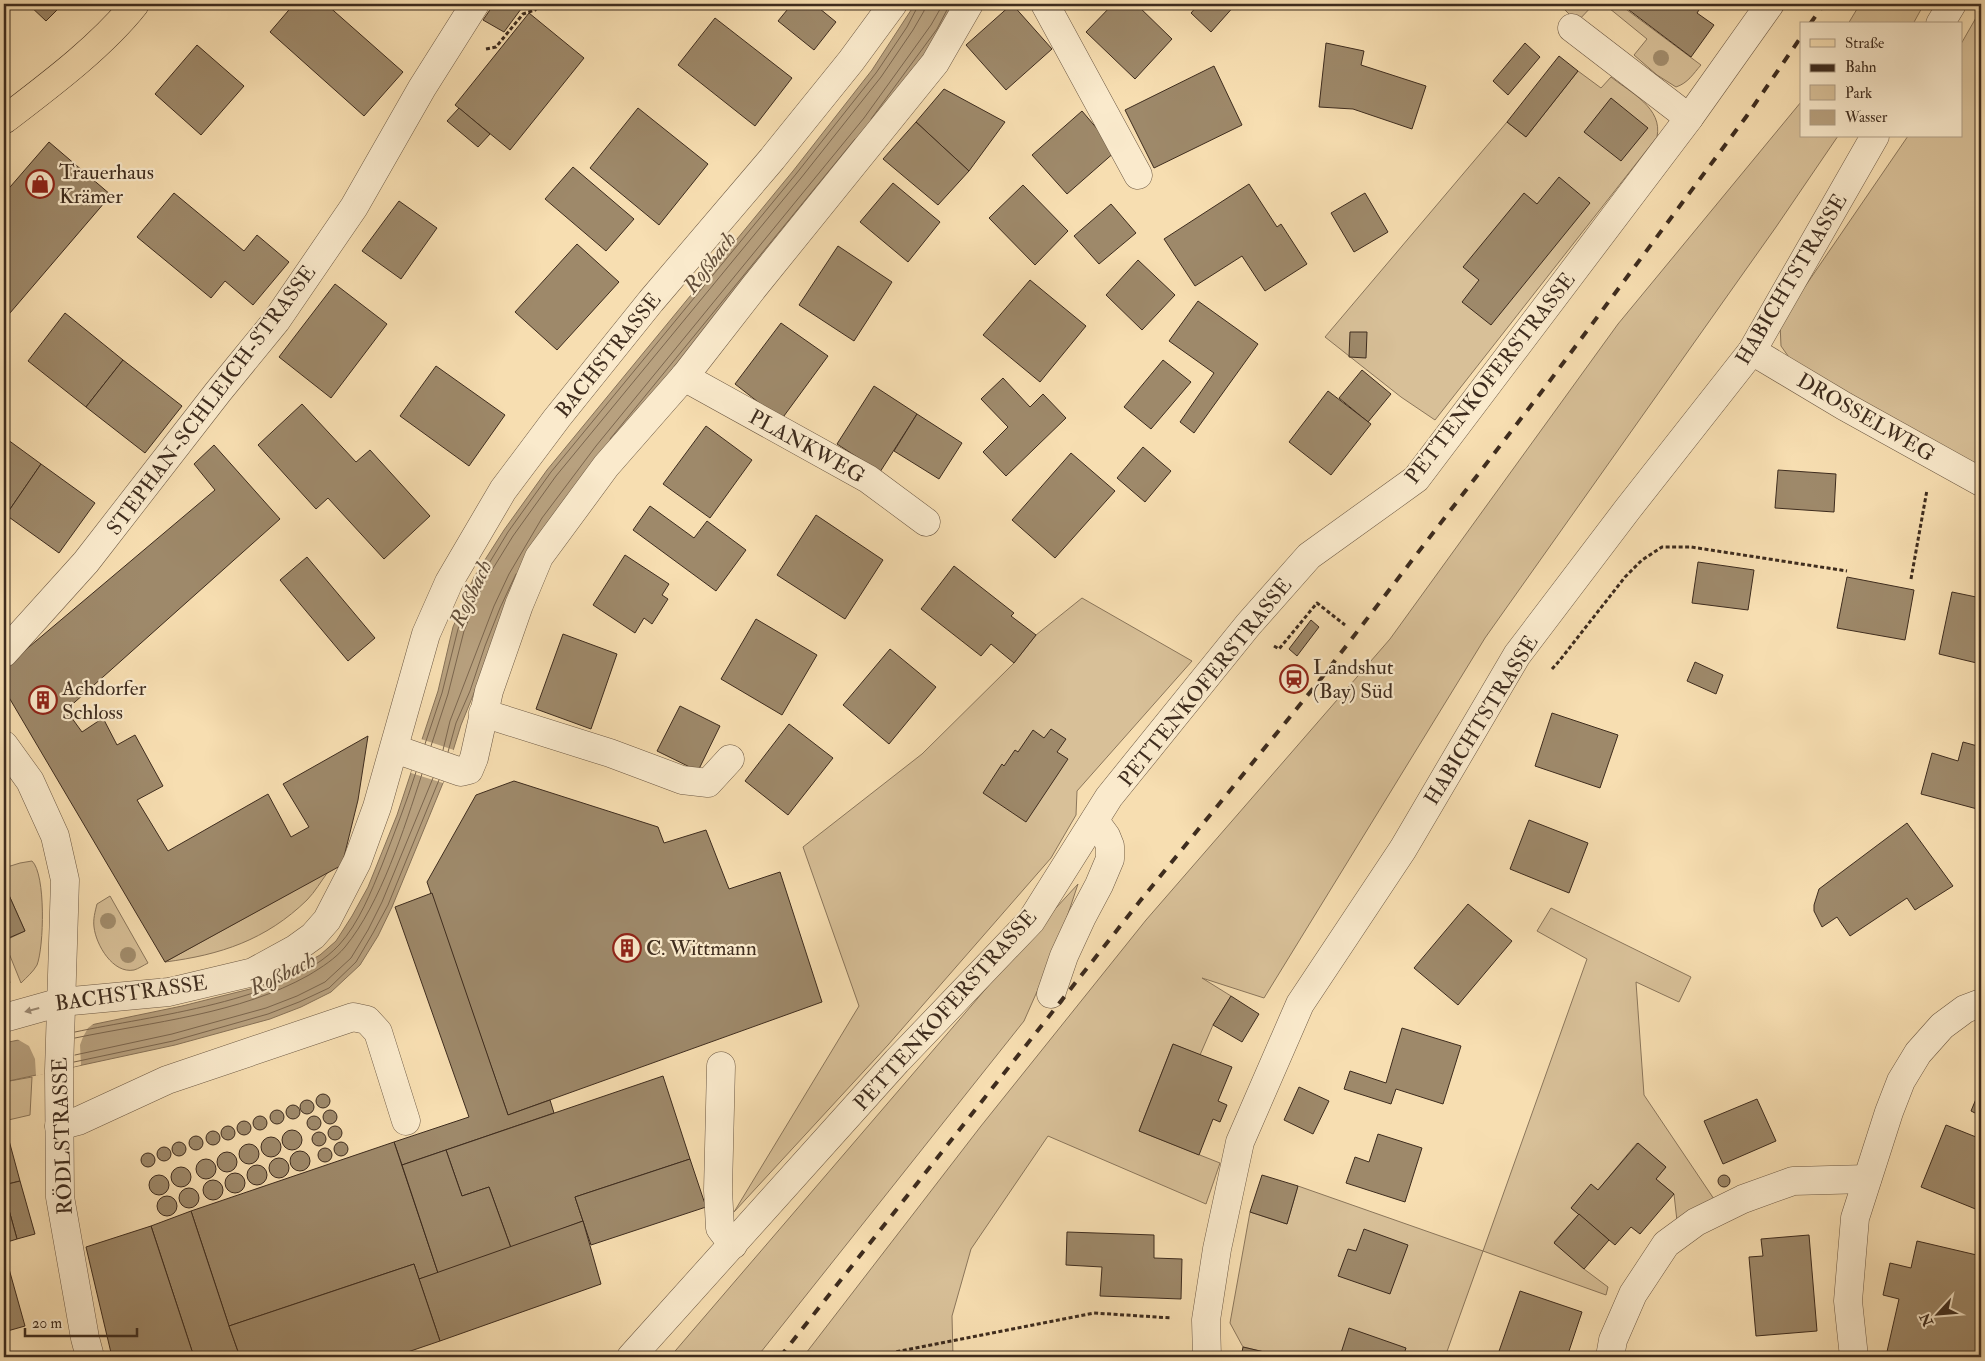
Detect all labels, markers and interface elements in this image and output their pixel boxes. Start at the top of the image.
legend [1800,22,1962,138]
text: Straße [1845,34,1884,53]
text: Bahn [1845,58,1877,77]
text: Park [1845,84,1872,103]
text: Wasser [1844,108,1888,127]
place label: Trauerhaus Krämer [59,159,154,210]
shop icon: Trauerhaus Krämer [25,169,55,199]
street label: HABICHTSTRASSE [1730,189,1853,370]
water label: Roßbach [676,226,743,300]
street label: STEPHAN-SCHLEICH-STRASSE [101,260,322,541]
street label: PETTENKOFERSTRASSE [1399,267,1581,490]
street label: BACHSTRASSE [550,287,667,423]
street label: DROSSELWEG [1792,367,1939,468]
street label: PLANKWEG [744,403,870,489]
water label: Roßbach [443,555,499,632]
street label: PETTENKOFERSTRASSE [1113,572,1298,792]
street label: HABICHTSTRASSE [1418,630,1545,810]
place label: Landshut (Bay) Süd [1313,654,1394,705]
station icon: Landshut (Bay) Süd [1279,664,1309,694]
place label: Achdorfer Schloss [61,675,147,726]
building icon: Achdorfer Schloss [28,685,58,715]
street label: PETTENKOFERSTRASSE [848,904,1043,1116]
building icon: C. Wittmann [612,933,642,963]
place label: C. Wittmann [646,935,757,962]
water label: Roßbach [244,946,320,1002]
street label: BACHSTRASSE [53,969,209,1018]
one-way arrow [25,1006,40,1014]
street label: RÖDLSTRASSE [46,1057,79,1215]
north arrow [1912,1288,1962,1338]
scale bar [25,1306,138,1338]
text: N [1916,1310,1938,1330]
text: 20 m [32,1314,62,1333]

